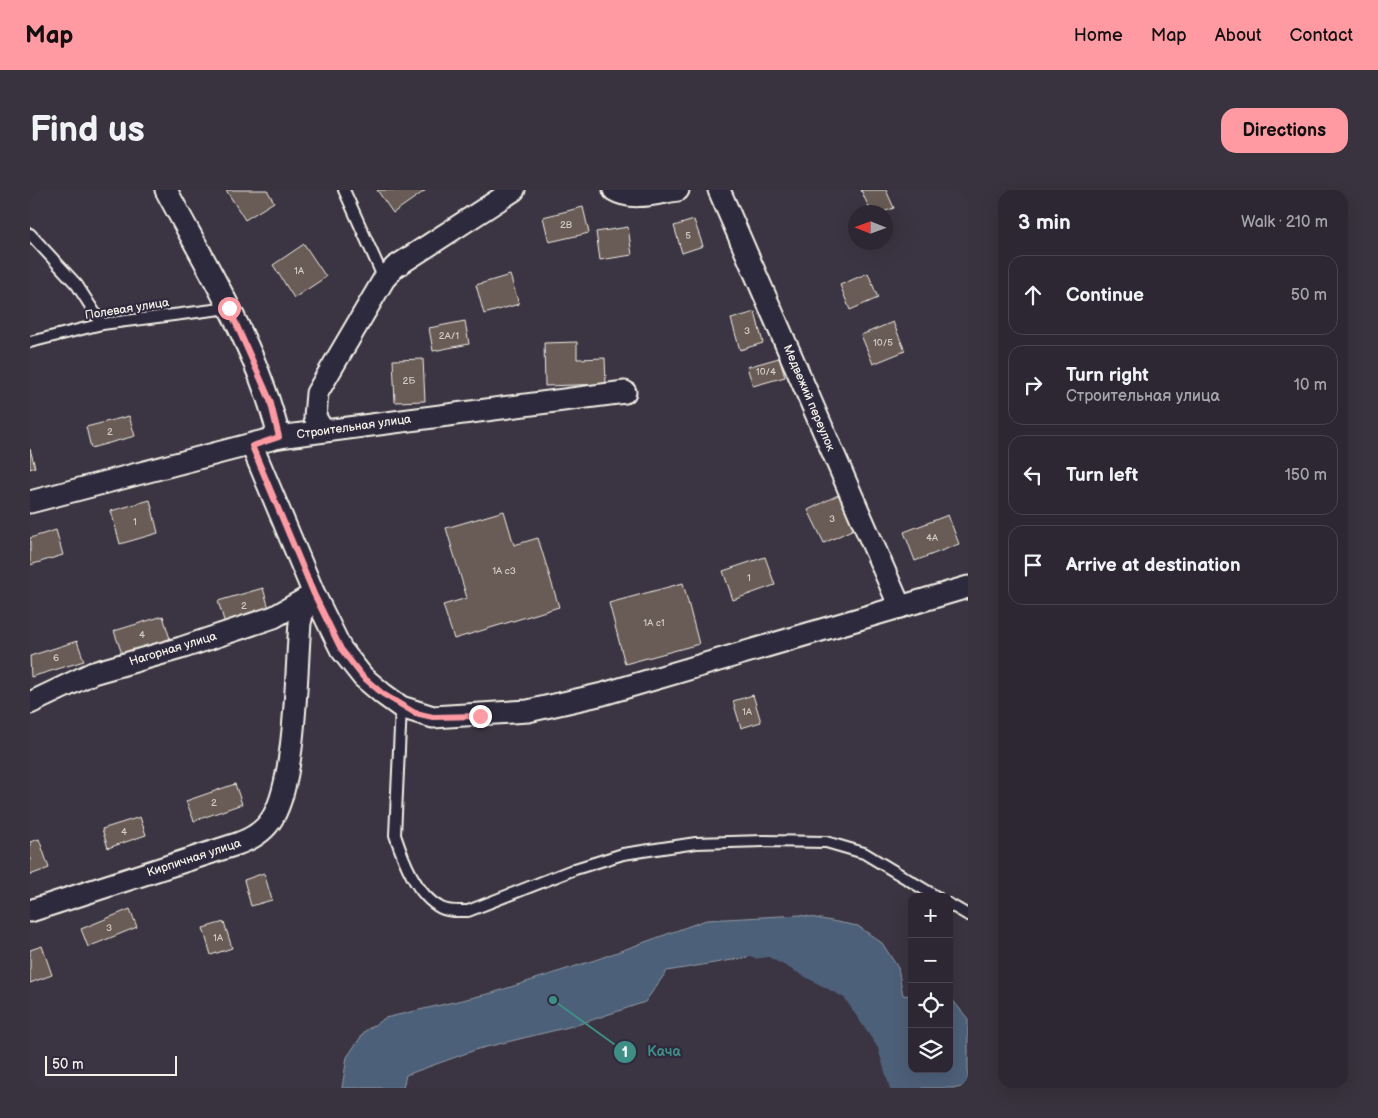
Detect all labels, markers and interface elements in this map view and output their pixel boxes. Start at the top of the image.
text: Map [25,21,73,50]
text: Home [1074,25,1123,46]
text: Map [1151,25,1187,46]
text: About [1215,25,1262,46]
text: Contact [1290,25,1353,46]
button: Directions [1221,108,1348,153]
text: Find us [30,109,145,152]
north arrow [848,205,893,250]
text: 3 min [1018,210,1071,235]
text: Walk · 210 m [1241,213,1328,232]
house number: 2В [560,219,573,231]
house number: 5 [685,230,691,242]
house number: 1А [294,265,305,277]
icon: ahead [1019,281,1047,309]
text: Continue [1066,284,1144,307]
text: 50 m [1291,286,1327,305]
street label: Полевая улица [84,295,170,323]
route start [218,297,241,320]
house number: 3 [744,325,750,337]
house number: 2А/1 [439,330,459,342]
house number: 10/5 [873,337,893,349]
street label: Медвежий переулок [780,343,838,454]
text: Turn right [1066,364,1149,387]
house number: 10/4 [756,366,776,378]
icon: right [1019,371,1047,399]
house number: 2Б [403,375,415,387]
text: 10 m [1294,376,1327,395]
text: Строительная улица [1066,387,1220,406]
street label: Строительная улица [296,412,412,442]
house number: 2 [107,426,113,438]
icon: left [1019,461,1047,489]
text: Turn left [1066,464,1138,487]
text: 150 m [1285,466,1327,485]
house number: 3 [829,513,835,525]
house number: 1 [133,516,137,528]
house number: 4А [926,532,939,544]
icon: arrive [1019,551,1047,579]
text: Arrive at destination [1066,554,1241,577]
house number: 1А с3 [492,565,516,577]
house number: 1 [747,572,751,584]
house number: 2 [241,600,247,612]
house number: 1А с1 [643,617,665,629]
street label: Нагорная улица [128,629,218,669]
house number: 4 [139,629,145,641]
house number: 6 [53,652,59,664]
route end [469,705,492,728]
house number: 1А [742,706,753,718]
house number: 2 [211,797,217,809]
house number: 4 [121,826,127,838]
street label: Кирпичная улица [145,836,243,880]
map controls [908,893,953,1073]
button: + [908,893,953,938]
house number: 3 [106,922,112,934]
house number: 1А [213,932,224,944]
button: − [908,938,953,983]
button: locate [908,983,953,1028]
button: layers [908,1028,953,1073]
callout: Кача [613,1037,691,1066]
text: 1 [622,1043,628,1062]
text: Кача [647,1043,682,1060]
scale bar [45,1053,178,1076]
text: 50 m [52,1056,84,1073]

